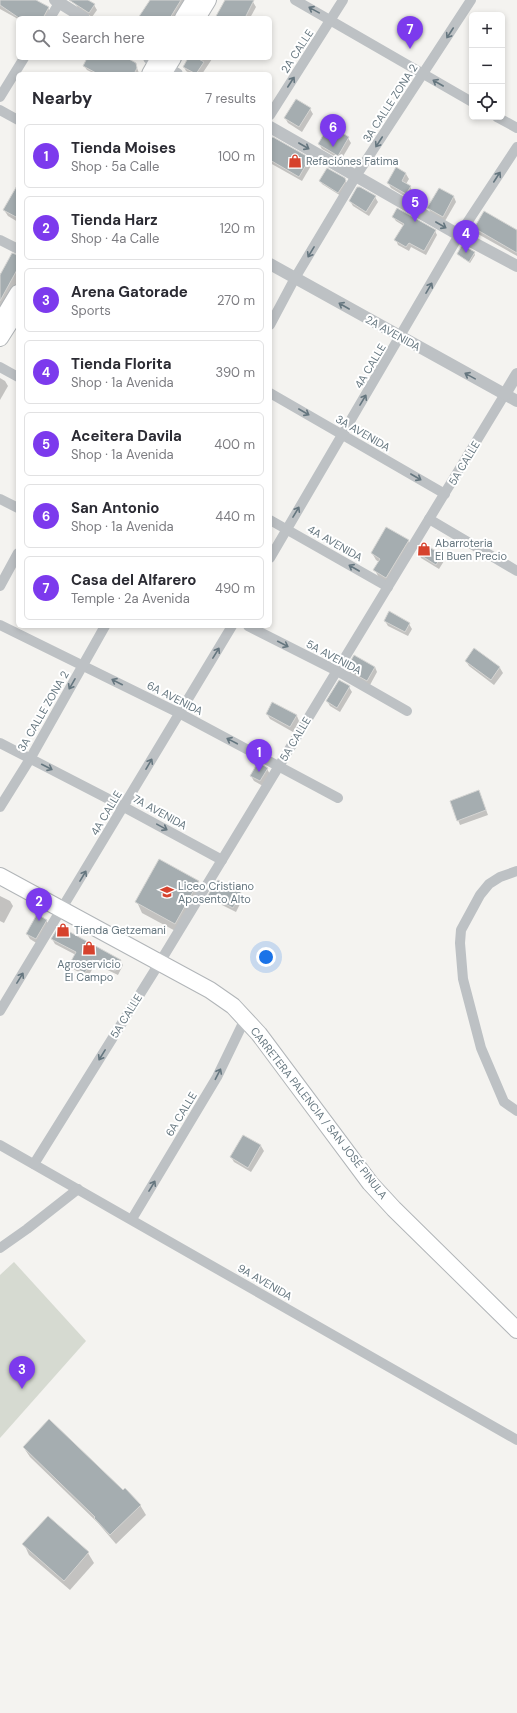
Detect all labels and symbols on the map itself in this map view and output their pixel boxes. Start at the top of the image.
one-way arrow [308,6,320,14]
pin: 7 [397,16,423,49]
street label: 2A CALLE [278,26,316,76]
one-way arrow [446,27,454,38]
street label: 3A CALLE ZONA 2 [359,61,421,145]
one-way arrow [287,77,295,88]
one-way arrow [432,78,444,86]
pin: 6 [320,114,346,147]
one-way arrow [375,136,383,147]
one-way arrow [298,143,310,151]
shop icon: Refaciónes Fatima [287,153,303,169]
place label: Refaciónes Fatima [306,154,399,168]
one-way arrow [493,172,501,183]
pin: 5 [402,189,428,222]
pin: 4 [453,220,479,253]
one-way arrow [435,221,447,229]
one-way arrow [306,246,314,258]
one-way arrow [425,282,433,294]
one-way arrow [338,302,350,310]
street label: 2A AVENIDA [363,312,423,354]
street label: 4A CALLE [351,341,389,391]
one-way arrow [464,371,476,379]
one-way arrow [359,395,367,406]
one-way arrow [298,409,310,417]
street label: 3A AVENIDA [333,412,393,454]
street label: 5A CALLE [445,438,483,488]
one-way arrow [410,474,422,482]
one-way arrow [293,506,301,518]
street label: 4A AVENIDA [305,522,365,564]
place label: Abarroteria El Buen Precio [435,536,507,563]
shop icon: Abarroteria El Buen Precio [416,541,432,557]
one-way arrow [348,564,360,572]
street label: 5A AVENIDA [304,637,364,677]
one-way arrow [277,641,289,648]
one-way arrow [212,647,220,659]
street label: 3A CALLE ZONA 2 [14,668,72,754]
one-way arrow [67,678,75,690]
one-way arrow [111,678,123,685]
street label: 6A AVENIDA [145,678,205,718]
street label: 5A CALLE [276,714,314,764]
one-way arrow [227,737,239,744]
pin: 1 [246,739,272,772]
one-way arrow [145,758,153,770]
one-way arrow [41,764,53,772]
street label: 4A CALLE [87,788,125,838]
street label: 7A AVENIDA [131,791,189,833]
one-way arrow [156,824,168,832]
one-way arrow [79,870,87,882]
place label: Liceo Cristiano Aposento Alto [178,879,254,906]
school or university icon: Liceo Cristiano Aposento Alto [159,884,175,900]
pin: 2 [26,888,52,921]
shop icon: Tienda Getzemani [55,922,71,938]
place label: Tienda Getzemani [74,923,166,937]
shop icon: Agroservicio El Campo [81,940,97,956]
your location [256,947,276,967]
place label: Agroservicio El Campo [57,957,121,984]
one-way arrow [17,972,25,984]
street label: 5A CALLE [107,991,145,1041]
street label: CARRETERA PALENCIA / SAN JOSÉ PINULA [248,1024,390,1202]
one-way arrow [98,1049,106,1060]
one-way arrow [215,1068,222,1080]
street label: 6A CALLE [162,1089,200,1139]
one-way arrow [148,1180,156,1192]
street label: 9A AVENIDA [235,1261,295,1303]
pin: 3 [9,1356,35,1389]

